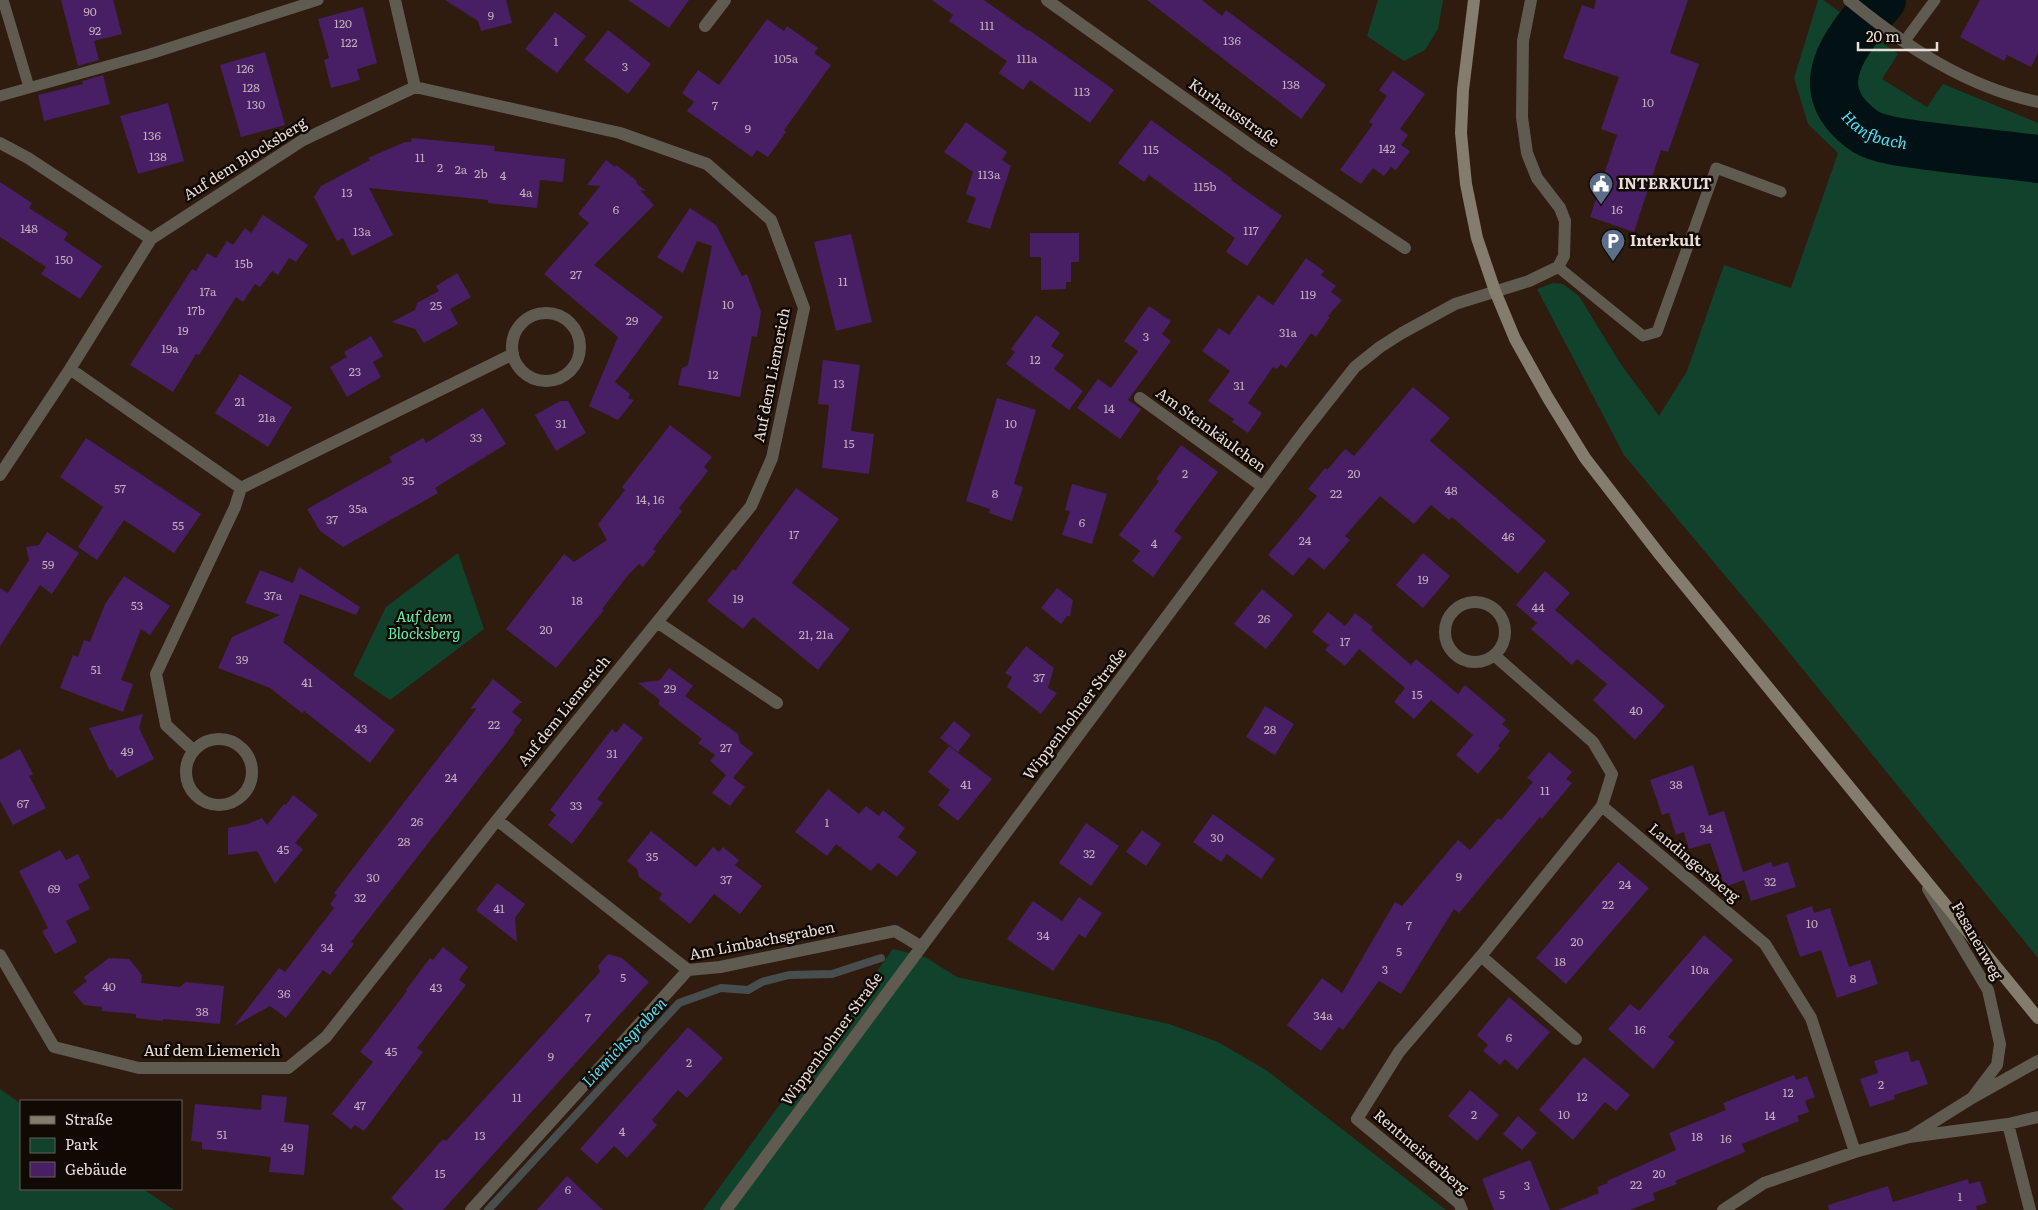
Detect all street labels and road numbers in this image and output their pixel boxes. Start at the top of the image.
street label: Kurhausstraße [1185,72,1285,152]
street label: Auf dem Blocksberg [178,110,311,205]
street label: Auf dem Liemerich [746,305,795,444]
street label: Am Steinkäulchen [1152,381,1272,477]
street label: Wippenhohner Straße [1016,642,1131,784]
street label: Auf dem Liemerich [511,650,615,770]
street label: Landingersberg [1644,817,1746,907]
street label: Fasanenweg [1947,897,2010,984]
street label: Am Limbachsgraben [687,914,836,965]
street label: Wippenhohner Straße [774,966,887,1110]
street label: Auf dem Liemerich [144,1038,280,1061]
street label: Rentmeisterberg [1369,1103,1475,1199]

